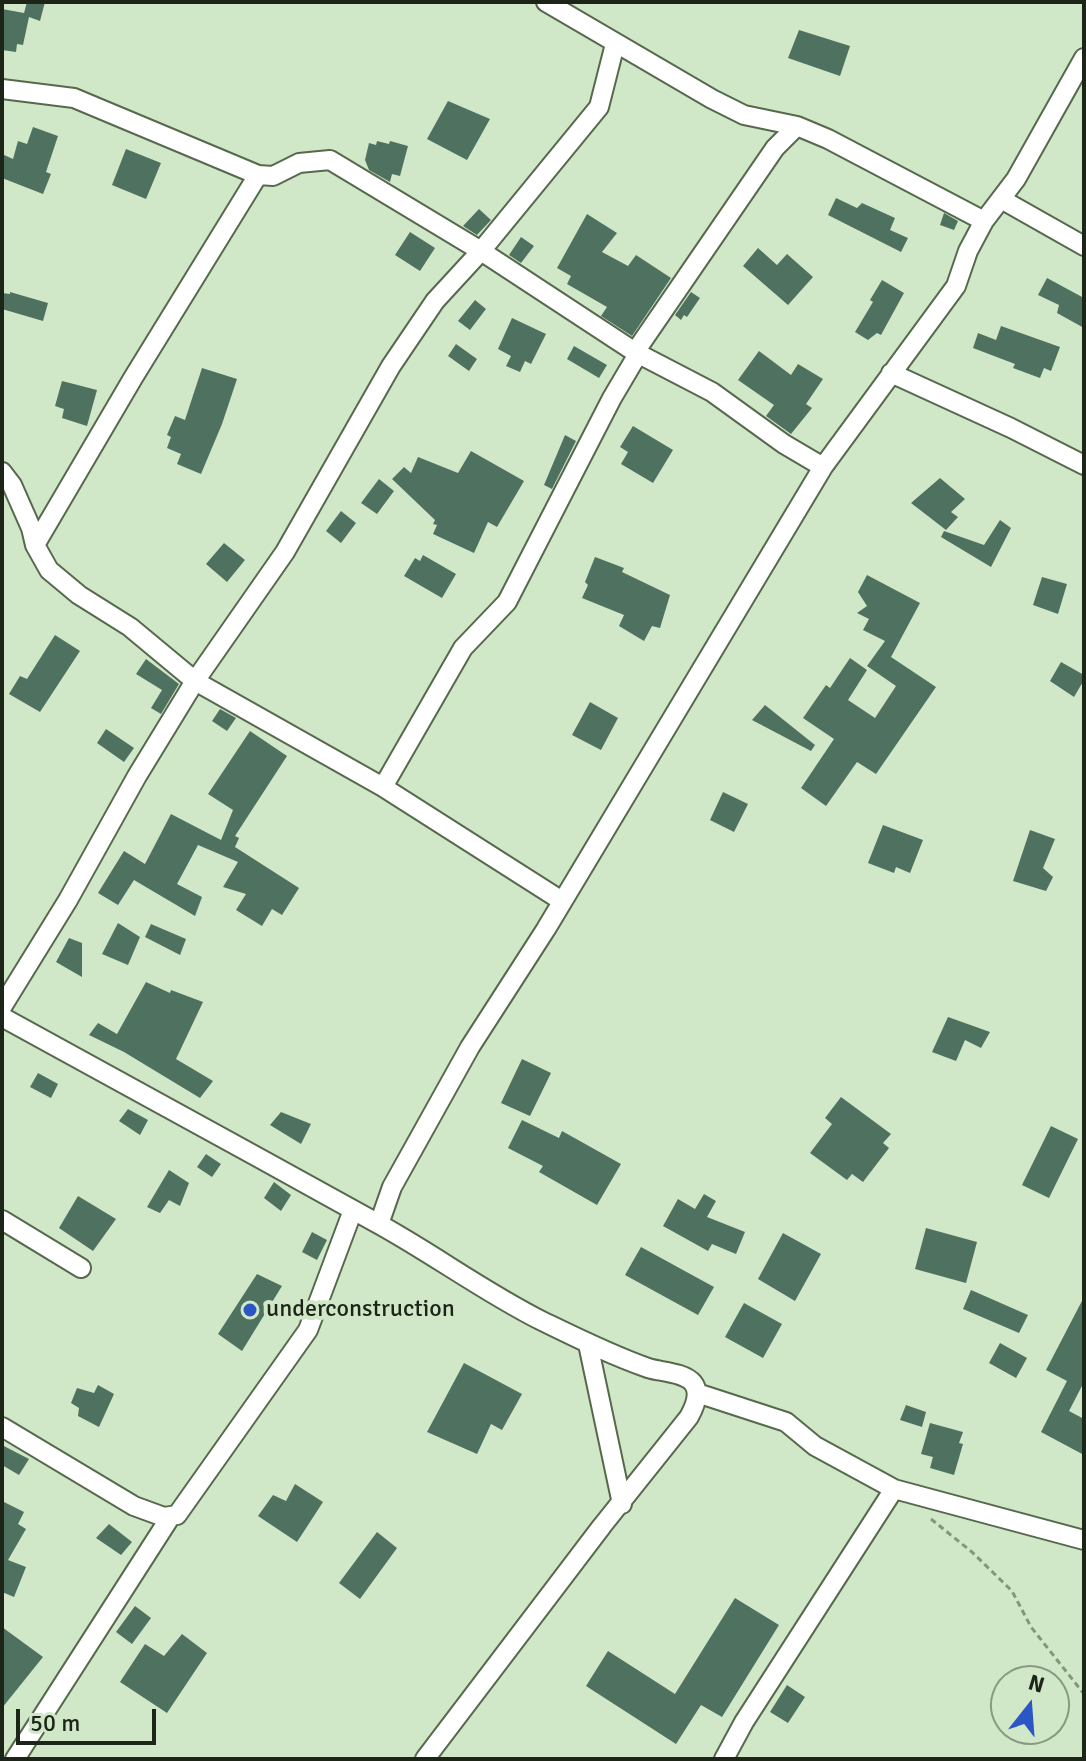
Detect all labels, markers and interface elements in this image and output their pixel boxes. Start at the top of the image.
place label: underconstruction [266,1296,455,1324]
marker: underconstruction [241,1301,259,1319]
north arrow [990,1665,1070,1745]
text: N [1025,1668,1048,1699]
scale bar [20,1693,160,1743]
text: 50 m [30,1708,80,1738]

